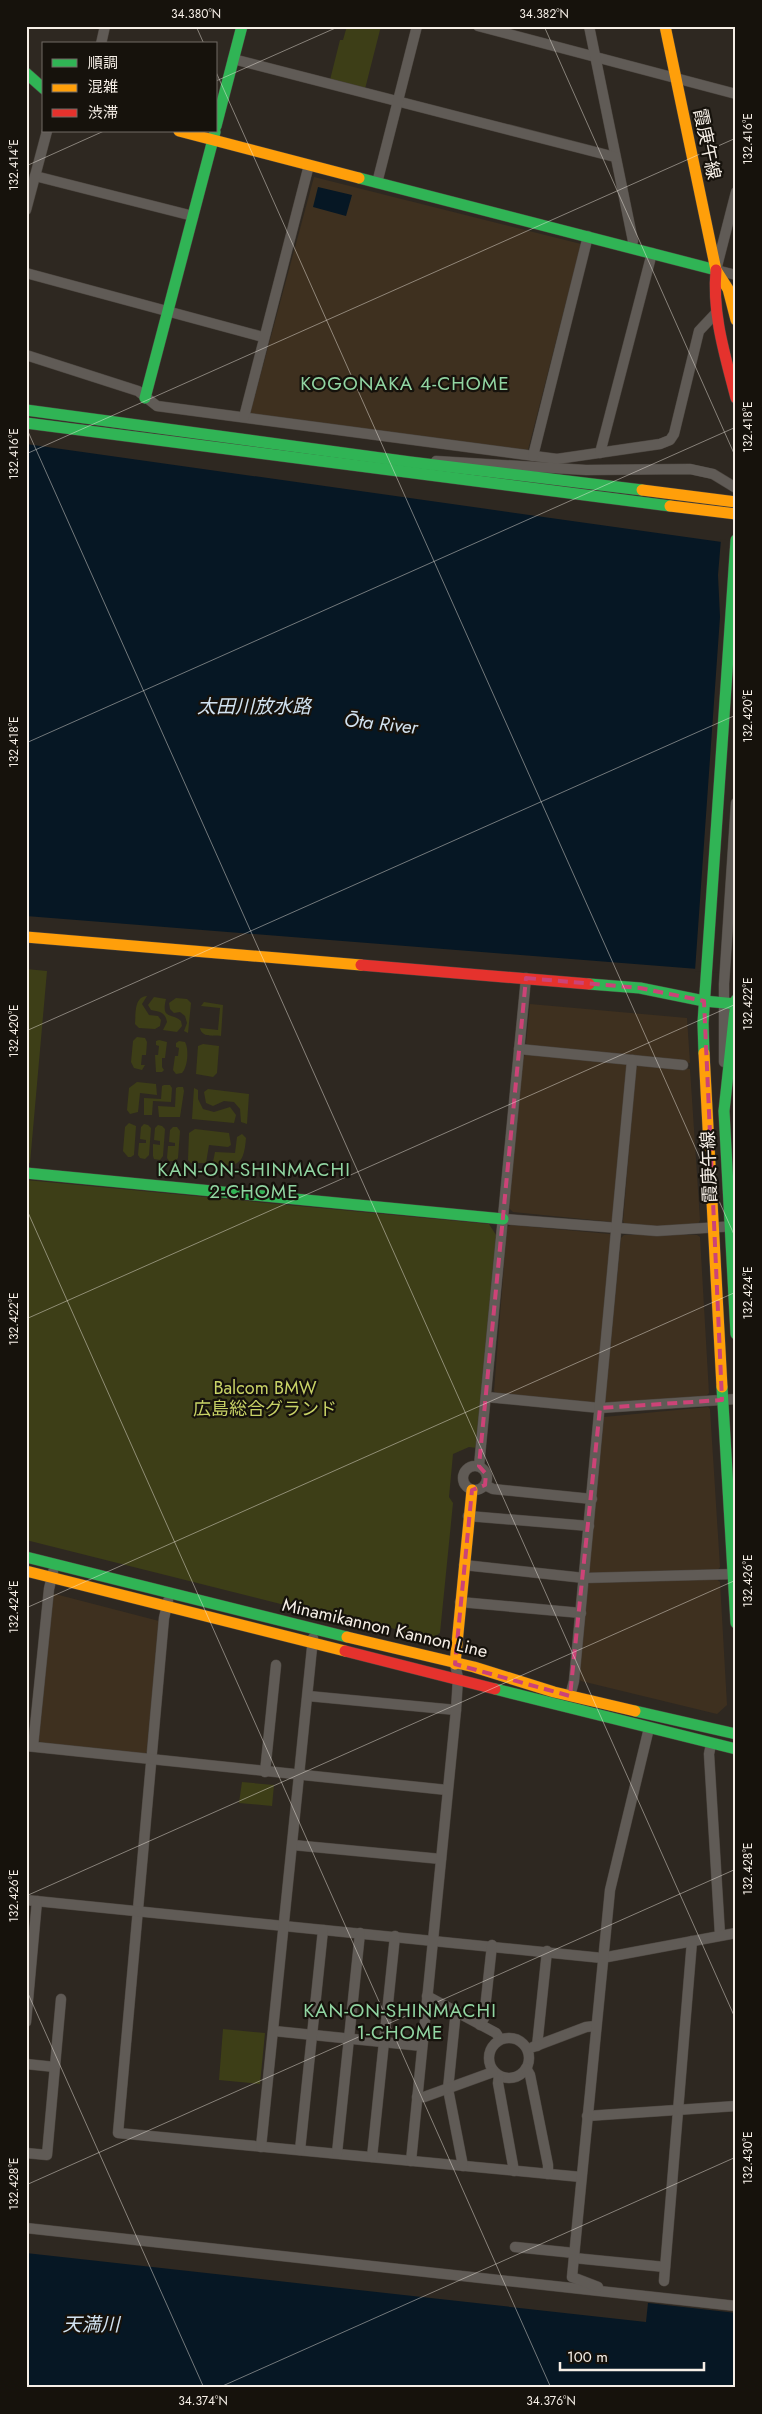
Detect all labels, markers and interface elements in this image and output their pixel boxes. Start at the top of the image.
text: 34.380°N [171,5,221,23]
text: 34.382°N [519,5,569,23]
legend [42,42,218,132]
text: 順調 [88,52,118,74]
text: 混雑 [88,76,118,98]
text: 渋滞 [88,102,118,124]
street label: 霞庚午線 [687,106,727,182]
text: 132.416°E [739,113,757,165]
text: 132.414°E [5,139,23,191]
district label: KOGONAKA 4-CHOME [300,370,510,397]
text: 132.418°E [739,401,757,453]
text: 132.416°E [5,428,23,480]
text: 132.420°E [739,689,757,743]
water label: 太田川放水路 [197,693,313,720]
water label: Ōta River [343,706,421,741]
text: 132.418°E [5,716,23,768]
text: 132.422°E [739,978,757,1030]
text: 132.420°E [5,1004,23,1058]
street label: 霞庚午線 [695,1131,723,1203]
district label: KAN-ON-SHINMACHI 2-CHOME [157,1156,351,1205]
text: 132.424°E [739,1266,757,1320]
text: 132.422°E [5,1293,23,1345]
park label: Balcom BMW 広島総合グランド [193,1375,337,1422]
text: 132.426°E [739,1554,757,1608]
text: 132.424°E [5,1580,23,1634]
street label: Minamikannon Kannon Line [280,1592,490,1664]
text: 132.428°E [739,1843,757,1895]
text: 132.426°E [5,1869,23,1923]
district label: KAN-ON-SHINMACHI 1-CHOME [303,1997,497,2046]
text: 132.430°E [739,2131,757,2185]
text: 132.428°E [5,2158,23,2210]
water label: 天満川 [62,2311,121,2338]
scale bar [560,2339,703,2371]
text: 100 m [567,2346,608,2368]
text: 34.374°N [178,2392,228,2410]
text: 34.376°N [526,2392,576,2410]

